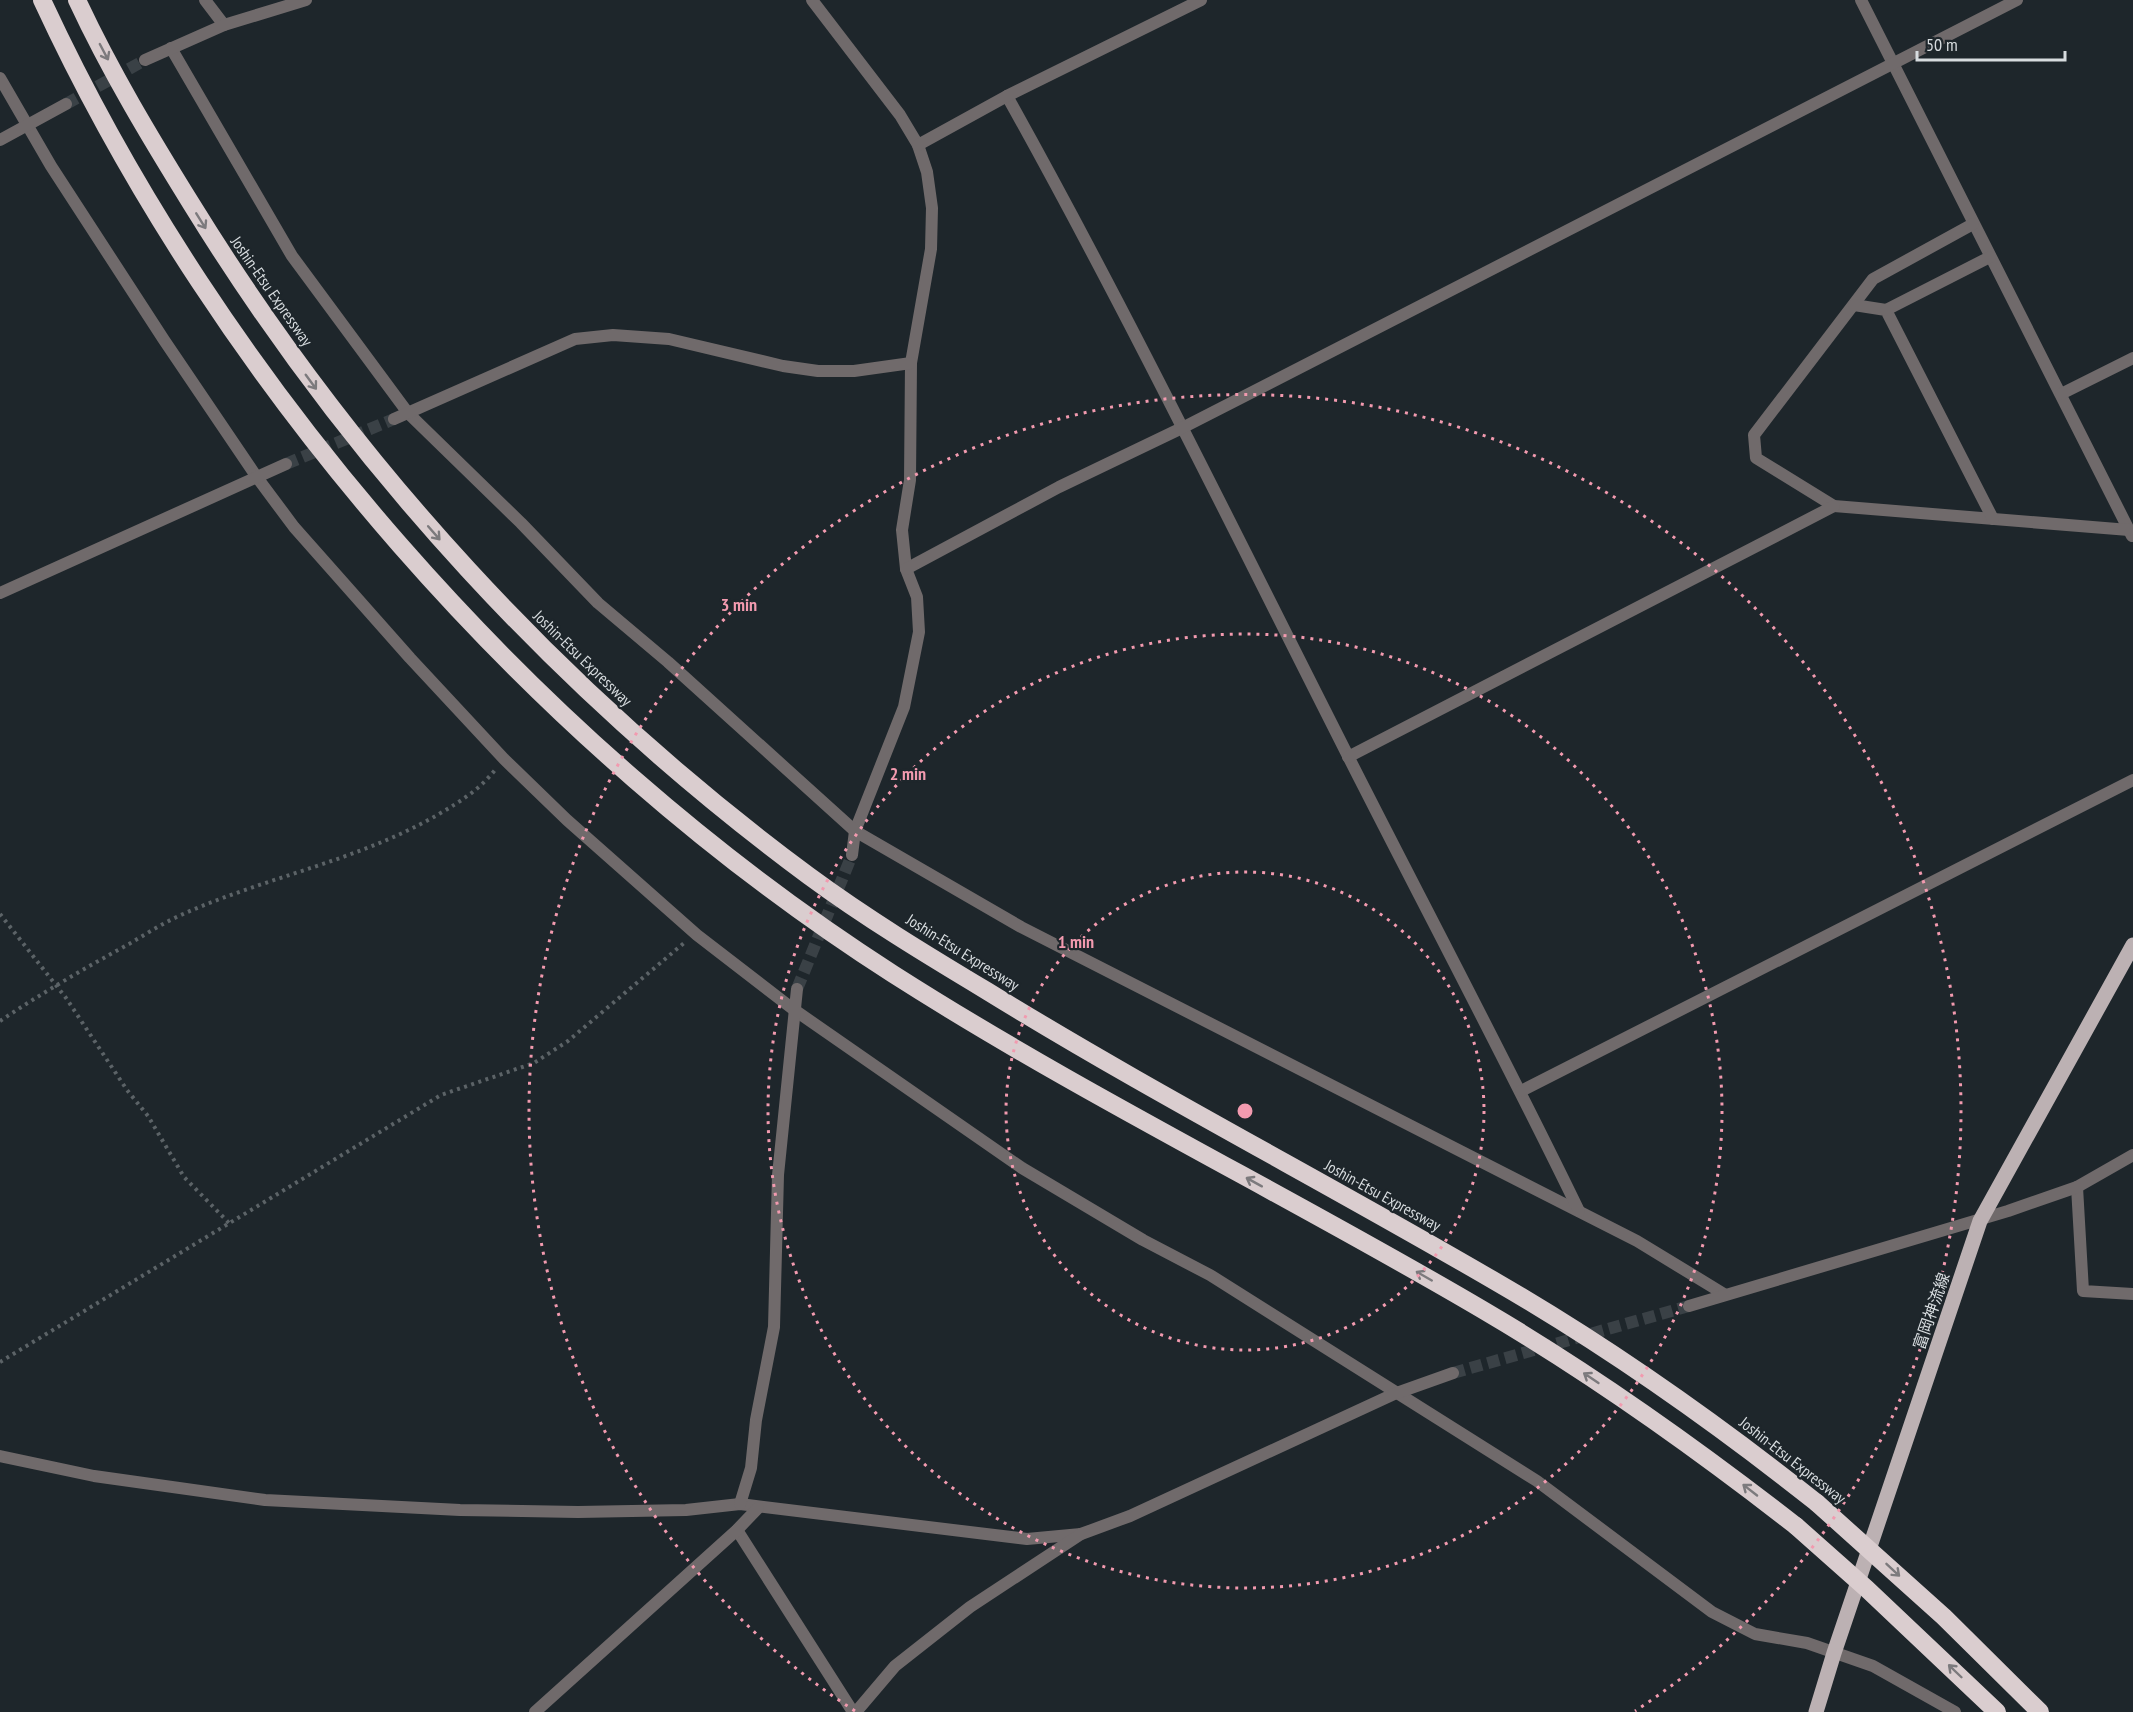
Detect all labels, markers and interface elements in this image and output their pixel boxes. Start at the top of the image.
scale bar [1917,24,2066,62]
text: 50 m [1926,33,1958,56]
one-way arrow [98,43,110,60]
one-way arrow [196,212,208,229]
street label: Joshin-Etsu Expressway [226,231,317,350]
one-way arrow [305,373,318,389]
one-way arrow [428,525,441,541]
text: 3 min [721,593,757,616]
street label: Joshin-Etsu Expressway [529,605,637,710]
text: 2 min [890,762,926,785]
street label: Joshin-Etsu Expressway [902,909,1023,995]
text: 1 min [1058,930,1094,953]
centre of rings [1235,1101,1255,1121]
street label: Joshin-Etsu Expressway [1321,1154,1444,1235]
one-way arrow [1245,1175,1262,1187]
one-way arrow [1416,1270,1433,1282]
street label: 富岡神流線 [1909,1270,1953,1352]
one-way arrow [1583,1372,1599,1384]
street label: Joshin-Etsu Expressway [1735,1412,1850,1508]
one-way arrow [1742,1484,1758,1497]
one-way arrow [1885,1562,1900,1577]
one-way arrow [1947,1664,1962,1679]

